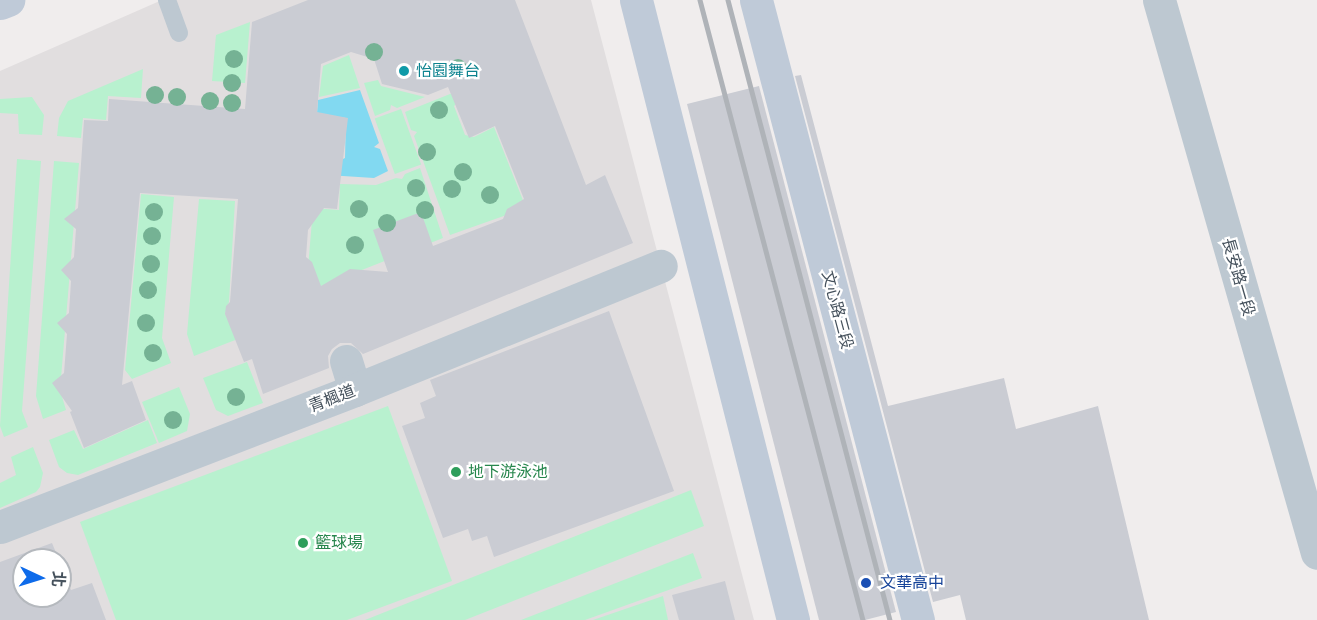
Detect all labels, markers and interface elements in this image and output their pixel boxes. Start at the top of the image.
place label: 怡園舞台 [416,61,480,81]
marker: 怡園舞台 [397,64,411,78]
street label: 長安路一段 [1218,236,1258,318]
street label: 文心路三段 [817,269,857,351]
street label: 青楓道 [306,381,358,417]
place label: 地下游泳池 [468,462,548,482]
marker: 地下游泳池 [449,465,463,479]
place label: 籃球場 [315,533,363,553]
marker: 籃球場 [296,536,310,550]
north arrow [12,548,72,608]
text: 北 [48,570,68,588]
place label: 文華高中 [880,573,944,593]
marker: 文華高中 [857,574,875,592]

